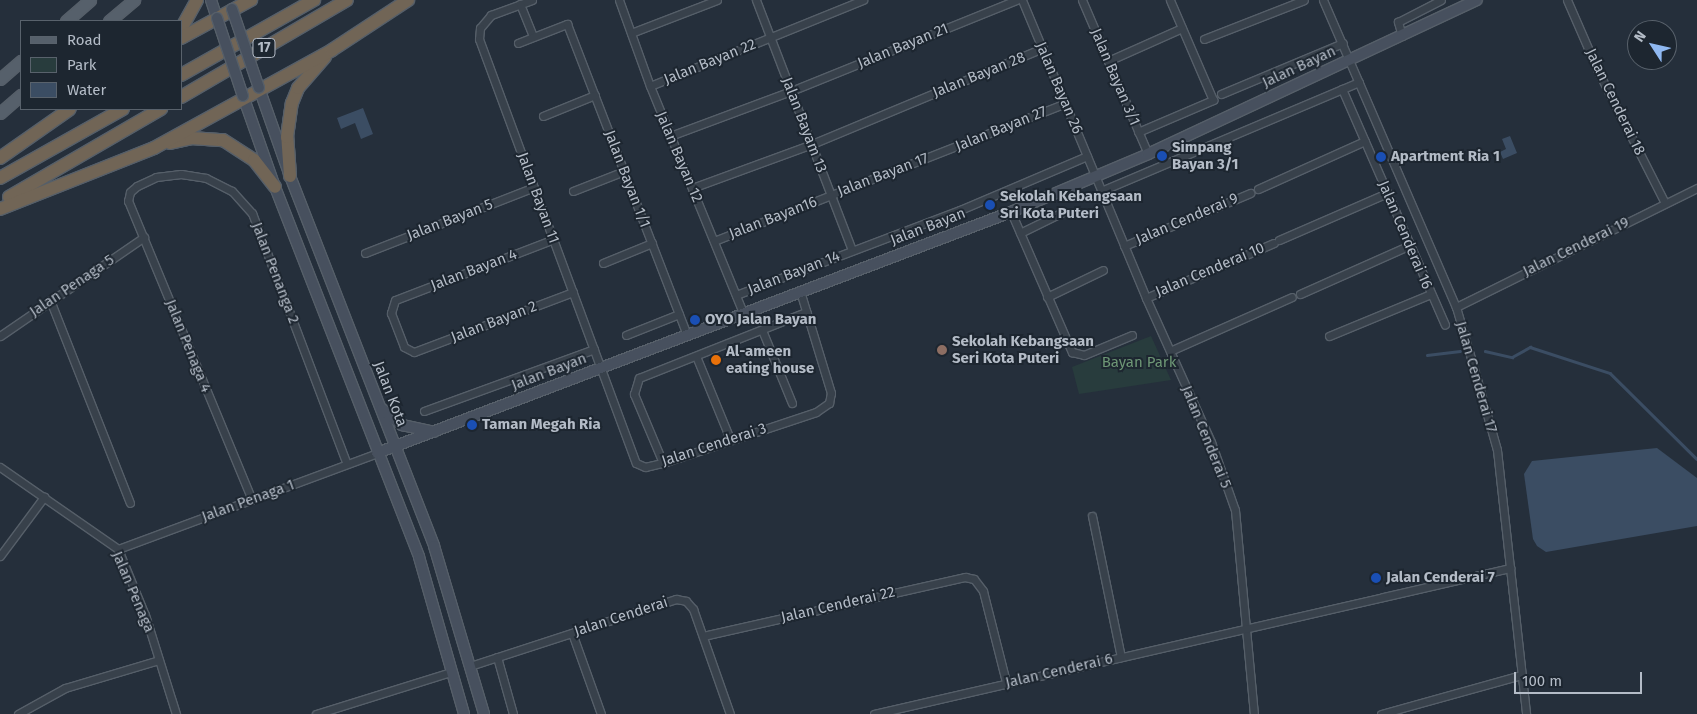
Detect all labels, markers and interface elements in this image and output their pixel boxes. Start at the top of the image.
legend [20,20,182,110]
street label: Jalan Bayan 21 [855,20,951,72]
north arrow [1627,20,1677,70]
street label: Jalan Bayan 3/1 [1086,26,1144,128]
text: N [1630,28,1650,45]
text: Road [67,31,102,49]
street label: Jalan Bayan 22 [661,35,759,89]
road number: 17 [252,36,276,59]
street label: Jalan Bayan 26 [1031,39,1087,137]
street label: Jalan Bayan [1259,42,1339,92]
street label: Jalan Cenderai 18 [1581,46,1649,158]
street label: Jalan Bayan 28 [930,48,1028,102]
text: Park [67,56,97,74]
street label: Jalan Bayam 13 [778,75,830,175]
text: Water [67,81,106,99]
street label: Jalan Bayan 27 [953,103,1049,155]
street label: Jalan Bayan 12 [652,109,706,205]
street label: Jalan Bayan 1/1 [600,128,654,230]
place label: Simpang Bayan 3/1 [1172,138,1238,173]
place label: Apartment Ria 1 [1391,148,1500,166]
street label: Jalan Bayan 17 [835,149,931,201]
street label: Jalan Bayan 11 [513,150,563,246]
marker: Simpang Bayan 3/1 [1156,150,1168,162]
marker: Apartment Ria 1 [1375,151,1387,163]
street label: Jalan Cenderai 16 [1374,178,1436,292]
place label: Sekolah Kebangsaan Sri Kota Puteri [1000,187,1142,222]
street label: Jalan Cenderai 9 [1133,189,1241,249]
street label: Jalan Bayan16 [726,193,820,243]
street label: Jalan Bayan 5 [405,195,495,245]
marker: Sekolah Kebangsaan Sri Kota Puteri [984,199,996,211]
street label: Jalan Bayan [888,204,968,250]
street label: Jalan Cenderai 19 [1520,213,1632,281]
street label: Jalan Penanga 2 [247,220,303,326]
street label: Jalan Cenderai 10 [1153,239,1267,301]
street label: Jalan Bayan 4 [428,245,520,295]
street label: Jalan Bayan 14 [745,247,843,299]
street label: Jalan Penaga 5 [26,251,118,321]
street label: Jalan Penaga 4 [161,297,215,395]
street label: Jalan Bayan 2 [449,297,539,347]
place label: OYO Jalan Bayan [705,311,816,329]
marker: OYO Jalan Bayan [689,314,701,326]
street label: Jalan Cenderai 17 [1452,319,1500,435]
place label: Sekolah Kebangsaan Seri Kota Puteri [952,332,1094,367]
place label: Al-ameen eating house [726,342,814,377]
marker: Sekolah Kebangsaan Seri Kota Puteri [936,344,948,356]
street label: Jalan Bayan [509,349,589,395]
marker: Al-ameen eating house [710,354,722,366]
park label: Bayan Park [1102,354,1176,372]
street label: Jalan Kota [369,359,411,429]
street label: Jalan Cenderai 5 [1177,383,1235,491]
place label: Taman Megah Ria [482,416,601,434]
marker: Taman Megah Ria [466,419,478,431]
street label: Jalan Cenderai 3 [659,420,769,470]
street label: Jalan Penaga 1 [199,476,297,526]
street label: Jalan Penaga [108,549,158,635]
place label: Jalan Cenderai 7 [1386,569,1495,587]
marker: Jalan Cenderai 7 [1370,572,1382,584]
street label: Jalan Cenderai 22 [779,583,897,627]
street label: Jalan Cenderai [572,593,670,641]
street label: Jalan Cenderai 6 [1004,650,1114,692]
scale bar [1517,662,1644,694]
text: 100 m [1522,672,1562,690]

